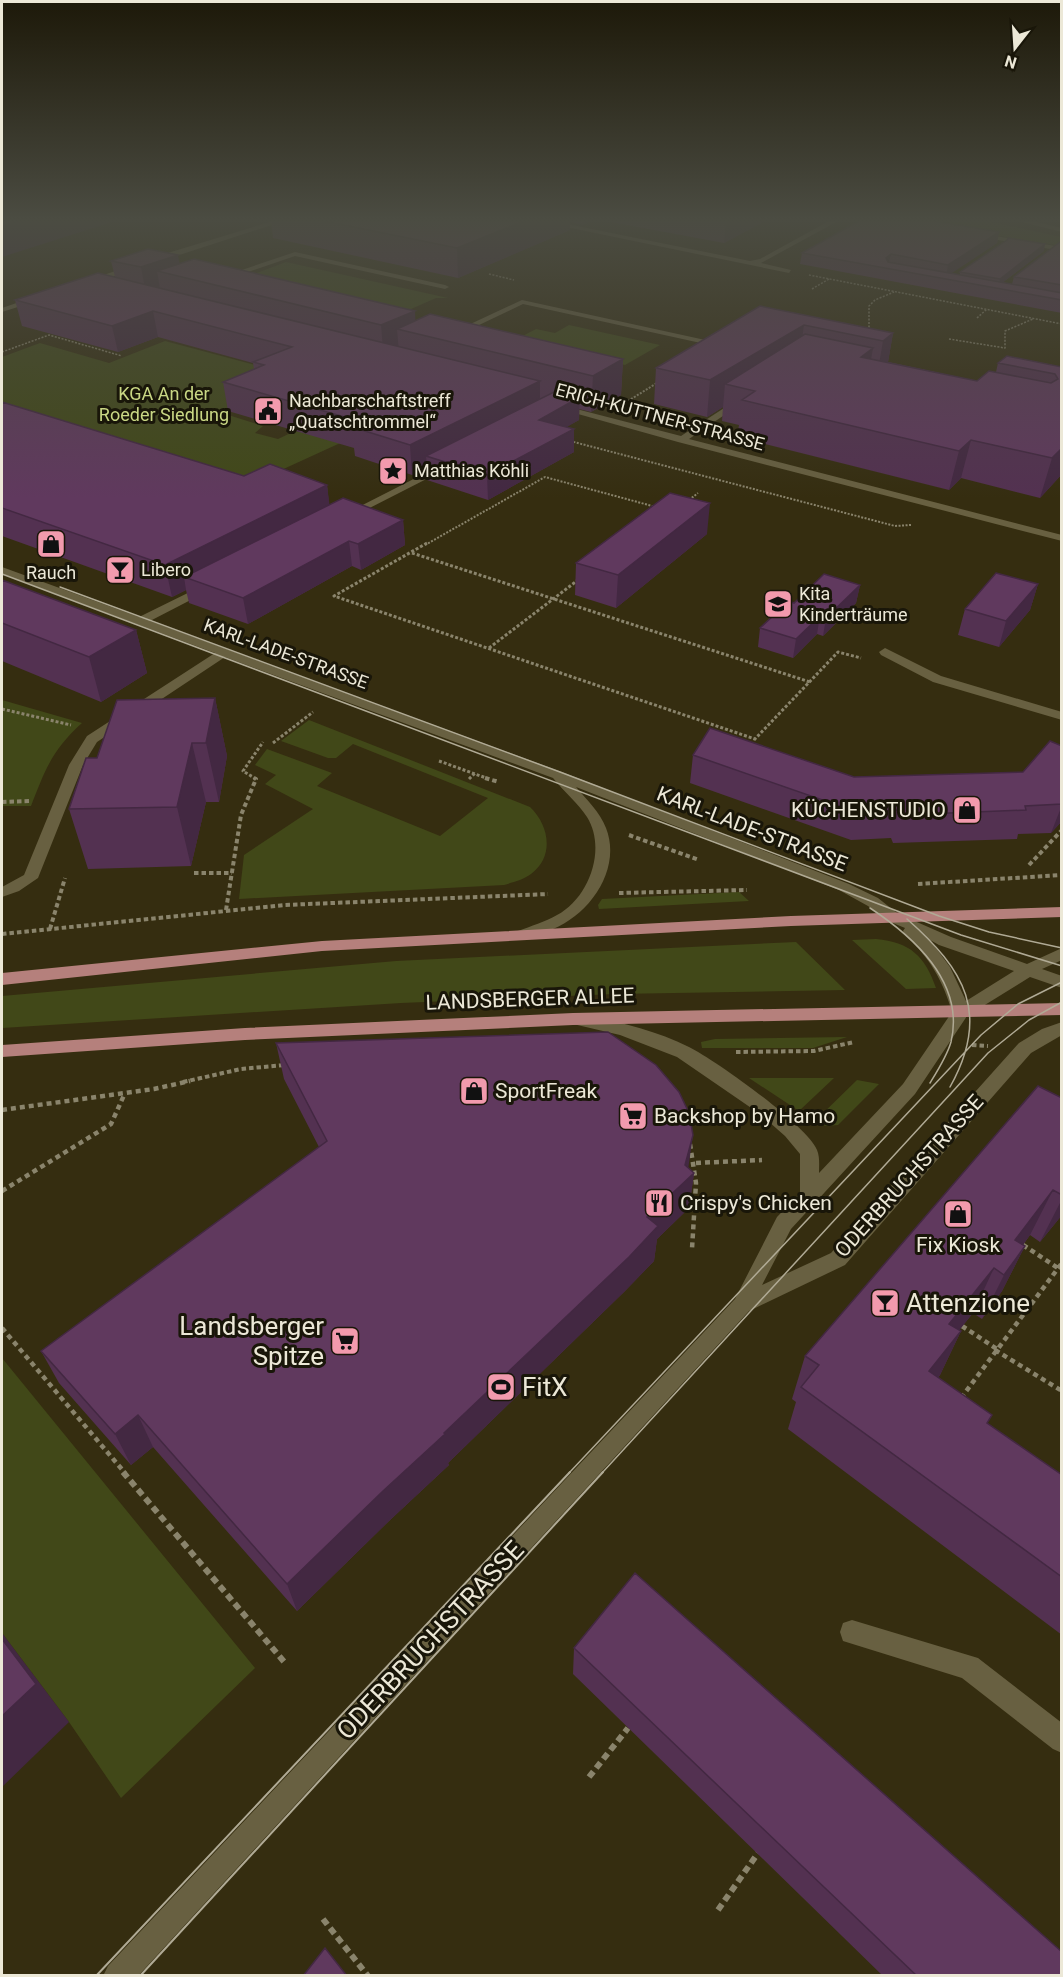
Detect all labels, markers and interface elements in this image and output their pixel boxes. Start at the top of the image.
north arrow [985,18,1045,78]
text: N [1003,51,1019,73]
street label: ERICH-KUTTNER-STRASSE [553,379,767,455]
park label: KGA An der Roeder Siedlung [99,383,229,425]
place label: Nachbarschaftstreff „Quatschtrommel“ [289,390,451,432]
public building icon: Nachbarschaftstreff „Quatschtrommel“ [252,395,284,427]
place icon: Matthias Köhli [377,455,409,487]
place label: Matthias Köhli [414,460,529,481]
shop icon: Rauch [35,528,67,560]
bar icon: Libero [104,554,136,586]
place label: Libero [141,559,191,580]
place label: Rauch [26,562,76,583]
place label: Kita Kinderträume [799,583,908,625]
school or university icon: Kita Kinderträume [762,588,794,620]
street label: KARL-LADE-STRASSE [201,614,371,693]
street label: KARL-LADE-STRASSE [653,782,851,876]
shop icon: KÜCHENSTUDIO [951,794,983,826]
place label: KÜCHENSTUDIO [791,798,946,822]
street label: LANDSBERGER ALLEE [425,983,635,1015]
shop icon: SportFreak [458,1075,490,1107]
place label: SportFreak [495,1079,598,1103]
street label: ODERBRUCHSTRASSE [830,1090,988,1262]
supermarket icon: Backshop by Hamo [617,1100,649,1132]
place label: Backshop by Hamo [654,1104,835,1128]
restaurant icon: Crispy's Chicken [643,1187,675,1219]
place label: Crispy's Chicken [680,1191,832,1215]
shop icon: Fix Kiosk [942,1198,974,1230]
place label: Fix Kiosk [916,1233,1000,1257]
bar icon: Attenzione [869,1287,901,1319]
place label: Attenzione [906,1288,1030,1318]
place label: Landsberger Spitze [179,1311,324,1371]
supermarket icon: Landsberger Spitze [329,1325,361,1357]
sports icon: FitX [485,1371,517,1403]
place label: FitX [522,1372,568,1402]
street label: ODERBRUCHSTRASSE [330,1535,530,1745]

